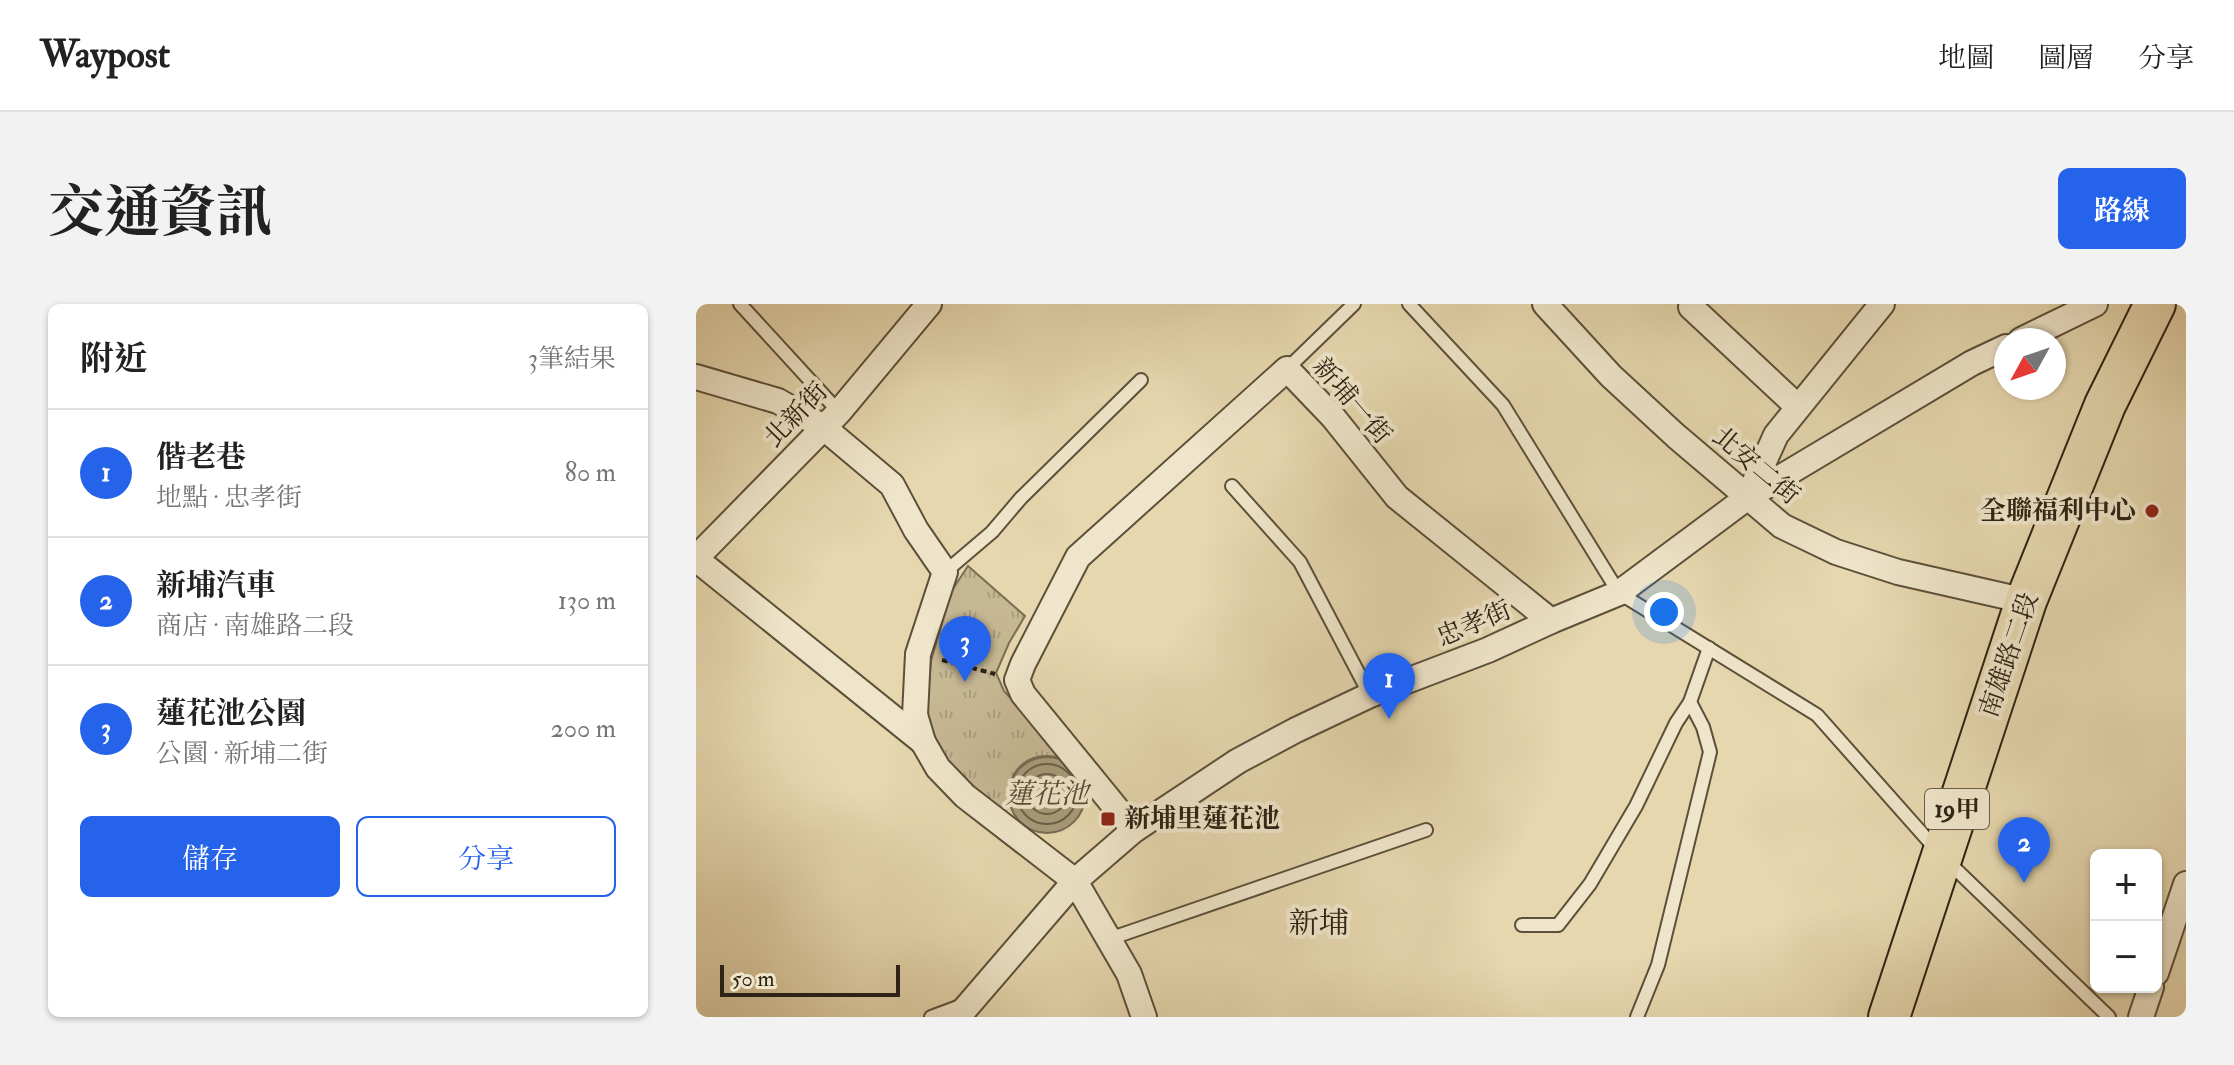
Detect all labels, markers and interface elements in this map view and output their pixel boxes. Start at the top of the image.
text: Waypost [40,31,170,79]
text: 地圖 [1938,41,1994,76]
text: 圖層 [2038,41,2094,76]
text: 分享 [2138,41,2194,76]
button: 路線 [2058,168,2186,249]
text: 交通資訊 [48,178,272,249]
north arrow [1994,328,2066,400]
text: 附近 [80,338,148,381]
text: 3筆結果 [528,343,616,375]
street label: 新埔一街 [1306,351,1398,451]
street label: 北新街 [757,376,835,454]
street label: 北安二街 [1706,420,1806,512]
text: 偕老巷 [156,439,246,476]
text: 1 [101,457,111,489]
text: 80 m [565,457,616,489]
text: 地點 · 忠孝街 [156,482,302,514]
place label: 全聯福利中心 [1980,495,2136,527]
marker: 全聯福利中心 [2143,502,2161,520]
text: 新埔汽車 [156,567,276,604]
text: 2 [99,585,113,617]
text: 130 m [558,585,616,617]
street label: 南雄路二段 [1973,588,2045,722]
your location [1644,592,1684,632]
street label: 忠孝街 [1432,594,1516,654]
text: 商店 · 南雄路二段 [156,610,354,642]
pin: 3 [939,616,991,682]
pin: 1 [1363,653,1415,719]
text: 蓮花池公園 [156,695,306,732]
text: 3 [101,713,111,745]
text: 200 m [551,713,616,745]
text: 公園 · 新埔二街 [156,738,328,770]
water label: 蓮花池 [1005,777,1092,812]
road number: 19甲 [1925,789,1989,829]
place label: 新埔里蓮花池 [1124,803,1280,835]
marker: 新埔里蓮花池 [1099,810,1117,828]
button: 儲存 [80,816,340,897]
button: 分享 [356,816,616,897]
pin: 2 [1998,817,2050,883]
map controls [2090,849,2162,993]
button: + [2090,849,2162,921]
district label: 新埔 [1289,905,1349,942]
button: − [2090,921,2162,993]
scale bar [720,961,900,997]
text: 50 m [732,965,774,993]

